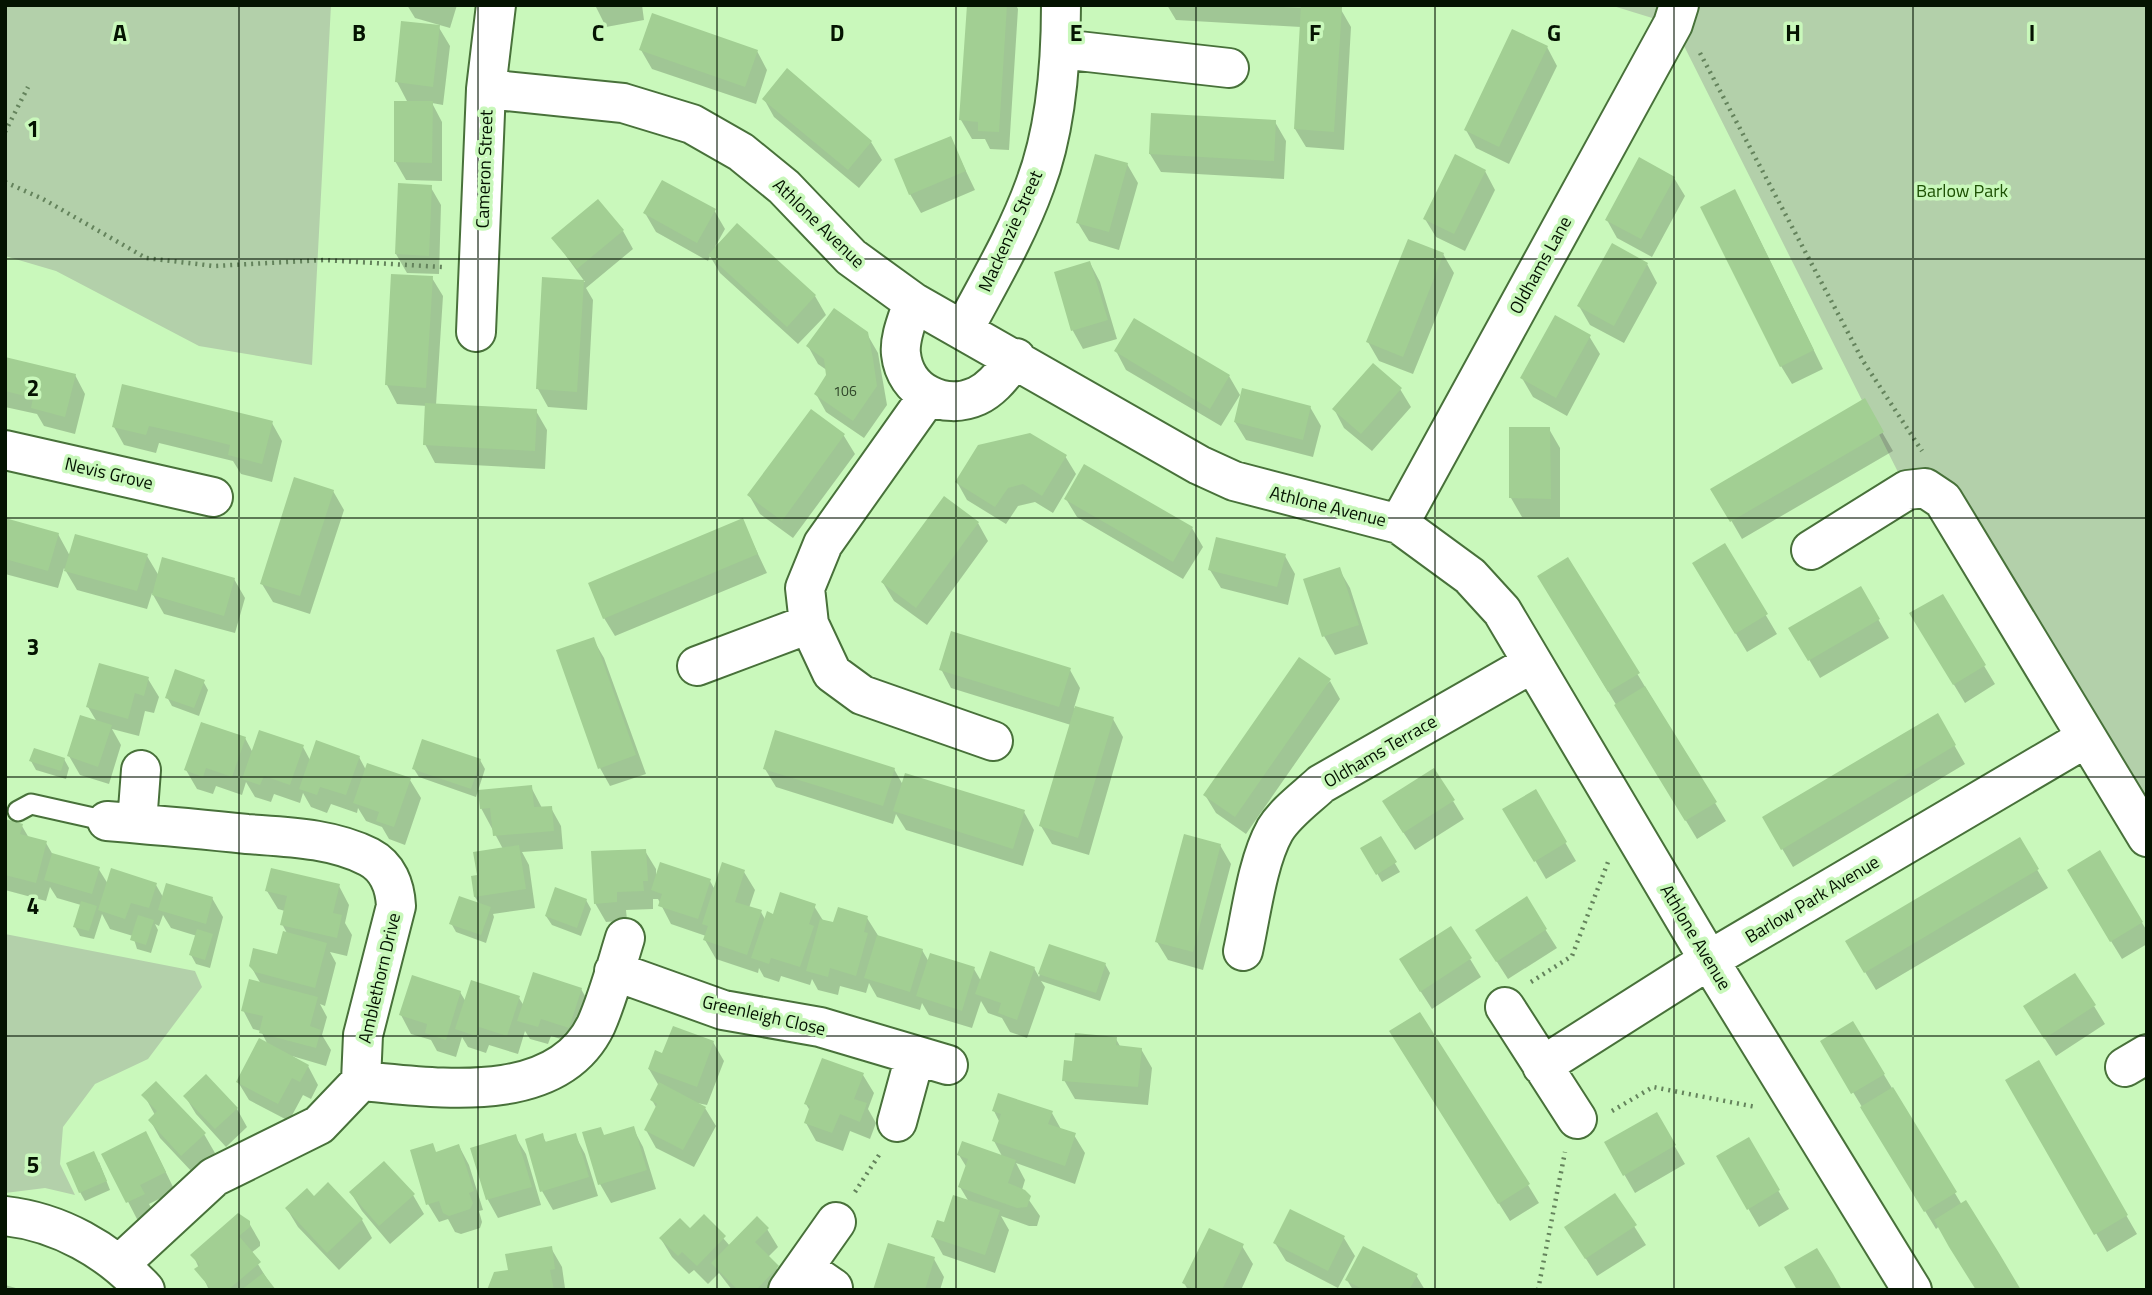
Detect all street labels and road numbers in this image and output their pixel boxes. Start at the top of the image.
street label: Cameron Street [468,109,500,229]
street label: Mackenzie Street [971,165,1049,296]
street label: Athlone Avenue [767,172,871,274]
street label: Oldhams Lane [1502,211,1578,319]
street label: Nevis Grove [62,450,156,496]
street label: Athlone Avenue [1267,478,1389,534]
street label: Oldhams Terrace [1318,708,1442,794]
street label: Barlow Park Avenue [1740,848,1884,950]
street label: Athlone Avenue [1654,879,1738,995]
street label: Amblethorn Drive [351,910,407,1046]
street label: Greenleigh Close [700,988,828,1042]

